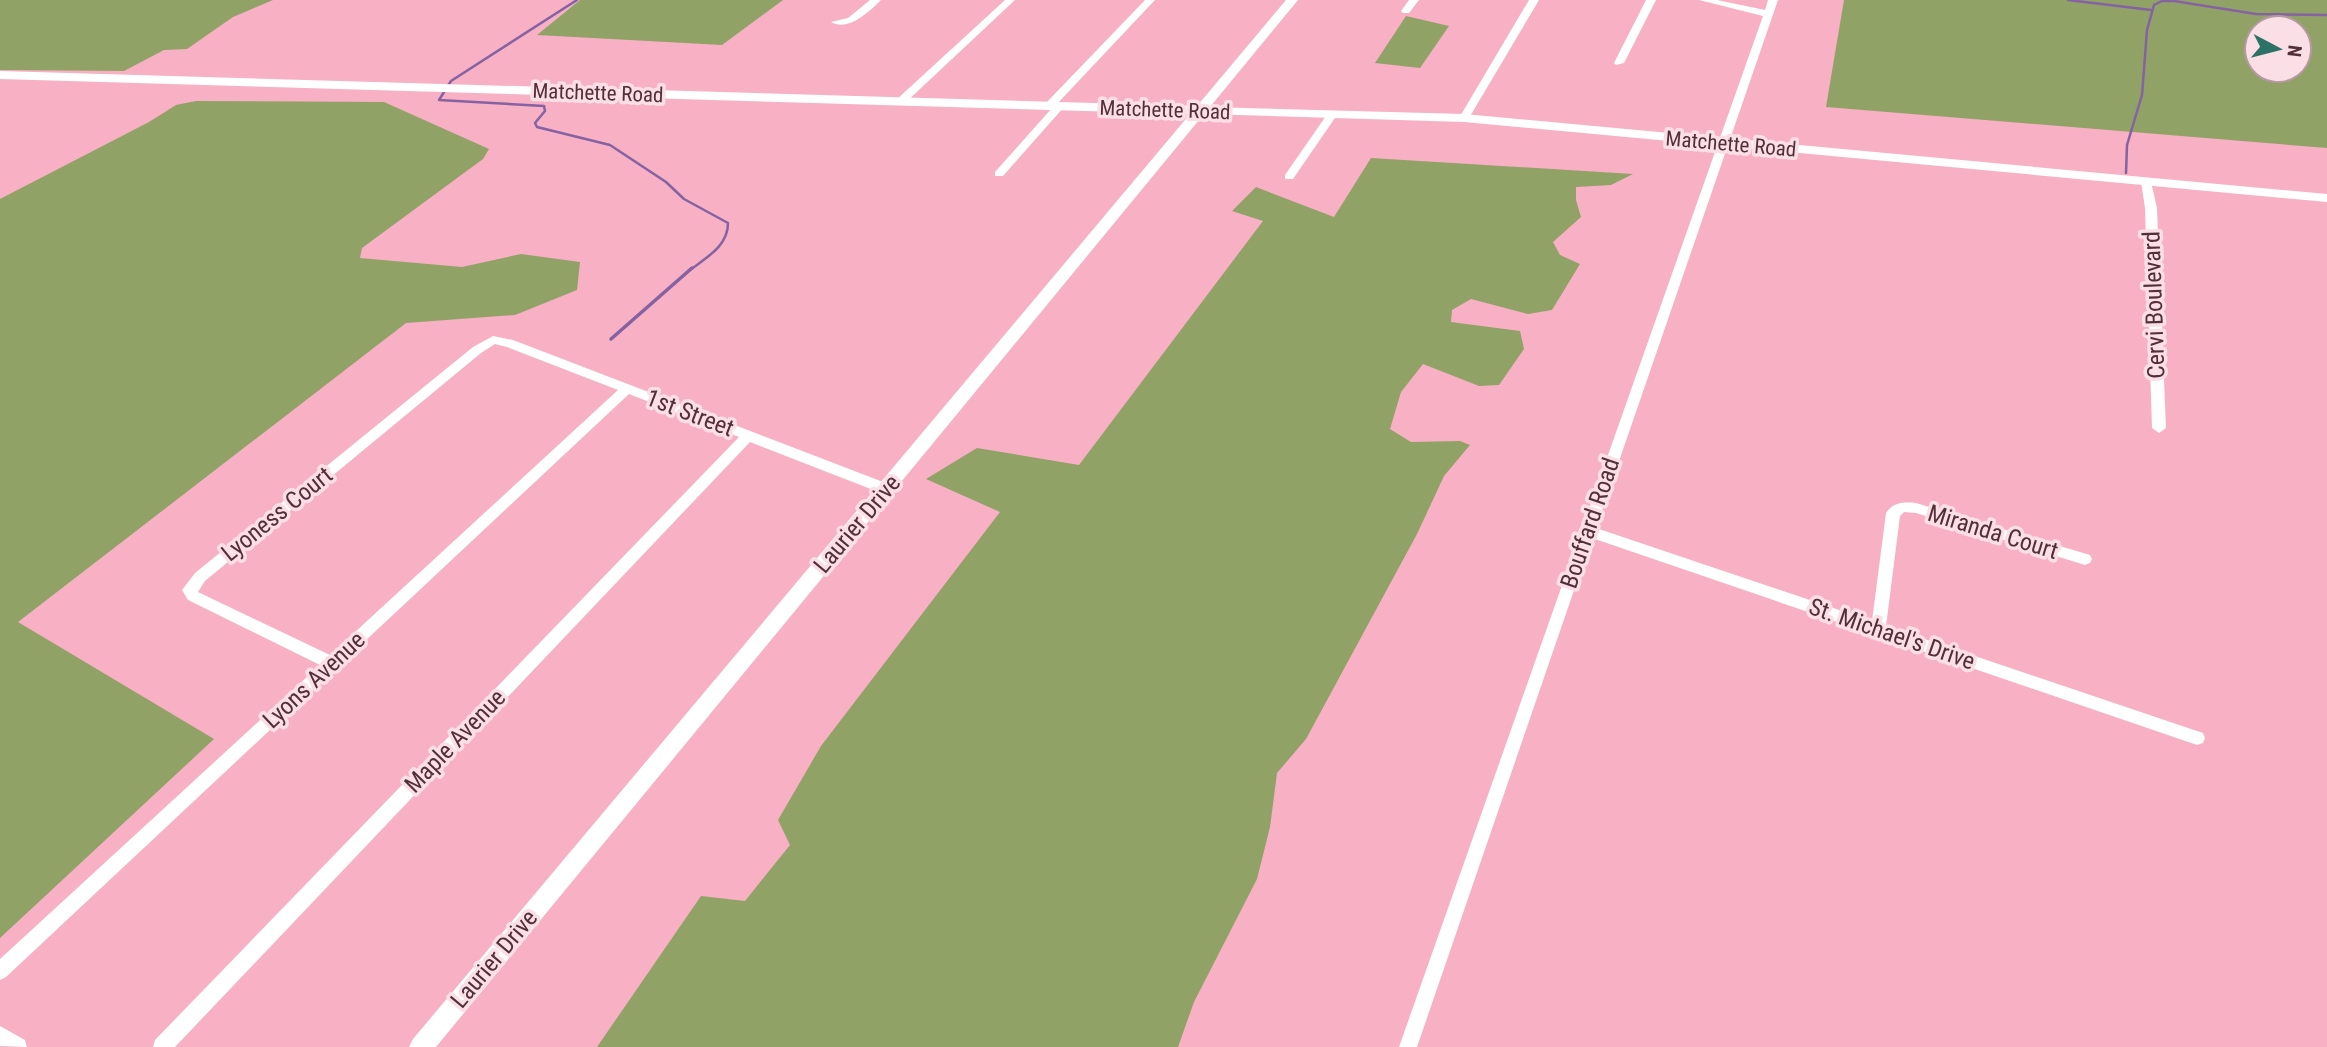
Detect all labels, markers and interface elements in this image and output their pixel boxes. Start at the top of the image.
north arrow [2243,14,2313,84]
text: N [2282,44,2307,58]
street label: Matchette Road [532,79,664,107]
street label: Matchette Road [1099,96,1231,124]
street label: Matchette Road [1665,126,1797,162]
street label: Cervi Boulevard [2137,231,2171,379]
street label: 1st Street [642,384,738,442]
street label: Bouffard Road [1555,454,1625,592]
street label: Lyoness Court [216,461,338,567]
street label: Laurier Drive [808,469,906,579]
street label: Miranda Court [1924,499,2062,565]
street label: St. Michael's Drive [1805,593,1979,675]
street label: Lyons Avenue [257,626,371,734]
street label: Maple Avenue [399,684,511,798]
street label: Laurier Drive [445,904,543,1014]

